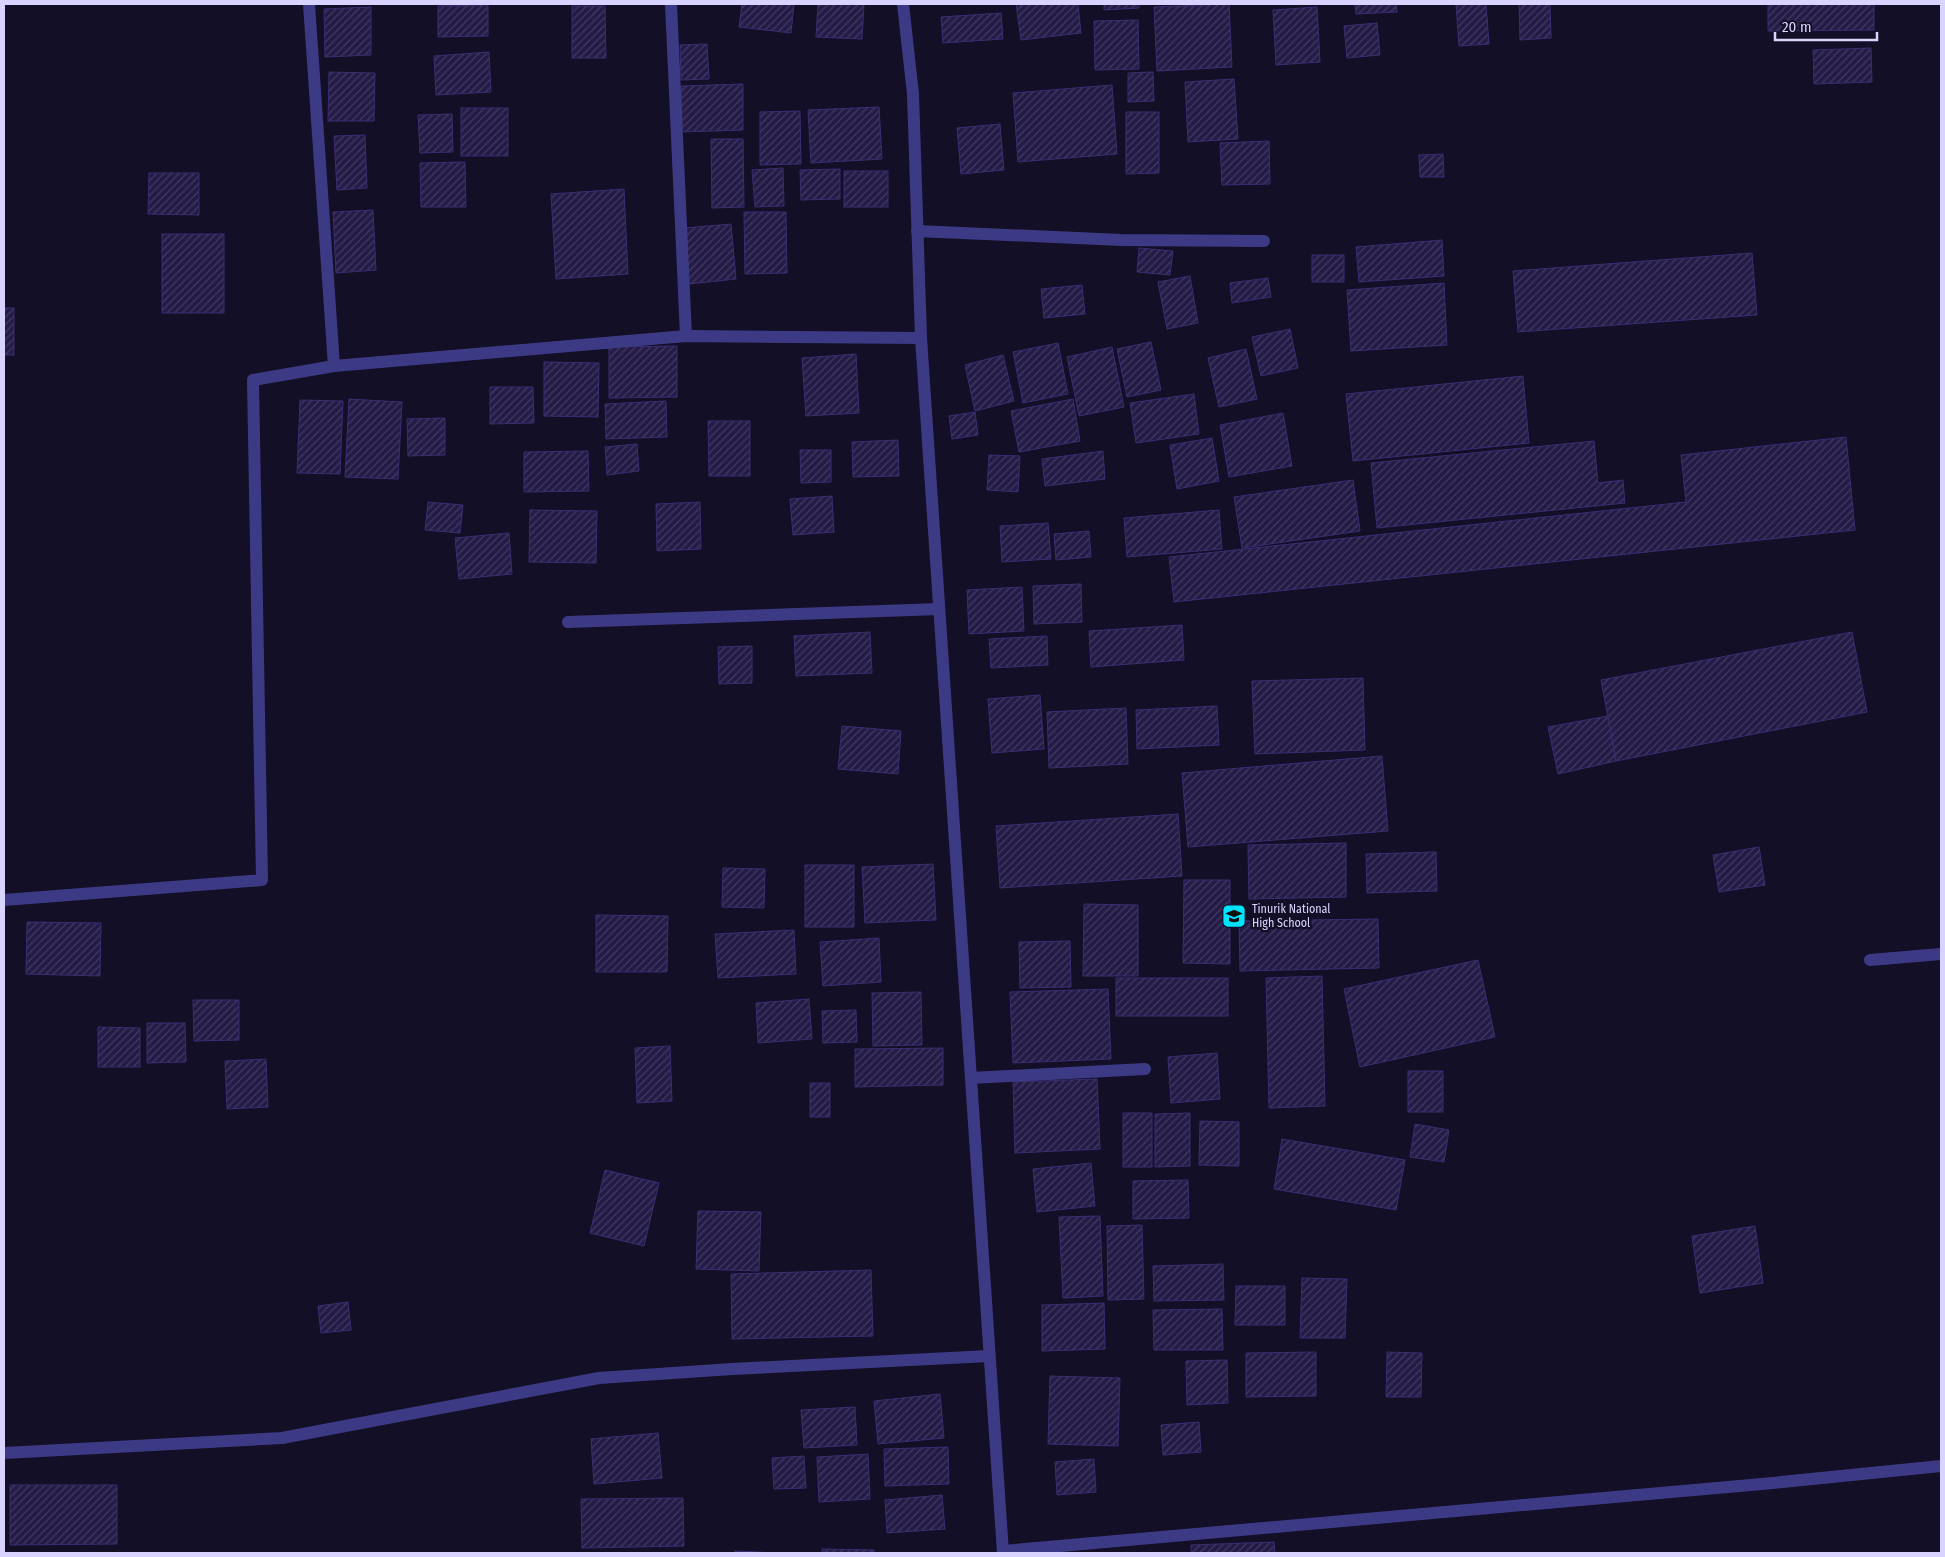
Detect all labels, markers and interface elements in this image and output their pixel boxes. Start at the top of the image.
scale bar [1775,10,1878,42]
text: 20 m [1782,18,1812,36]
place label: Tinurik National High School [1252,902,1330,930]
school or university icon: Tinurik National High School [1221,903,1247,929]

